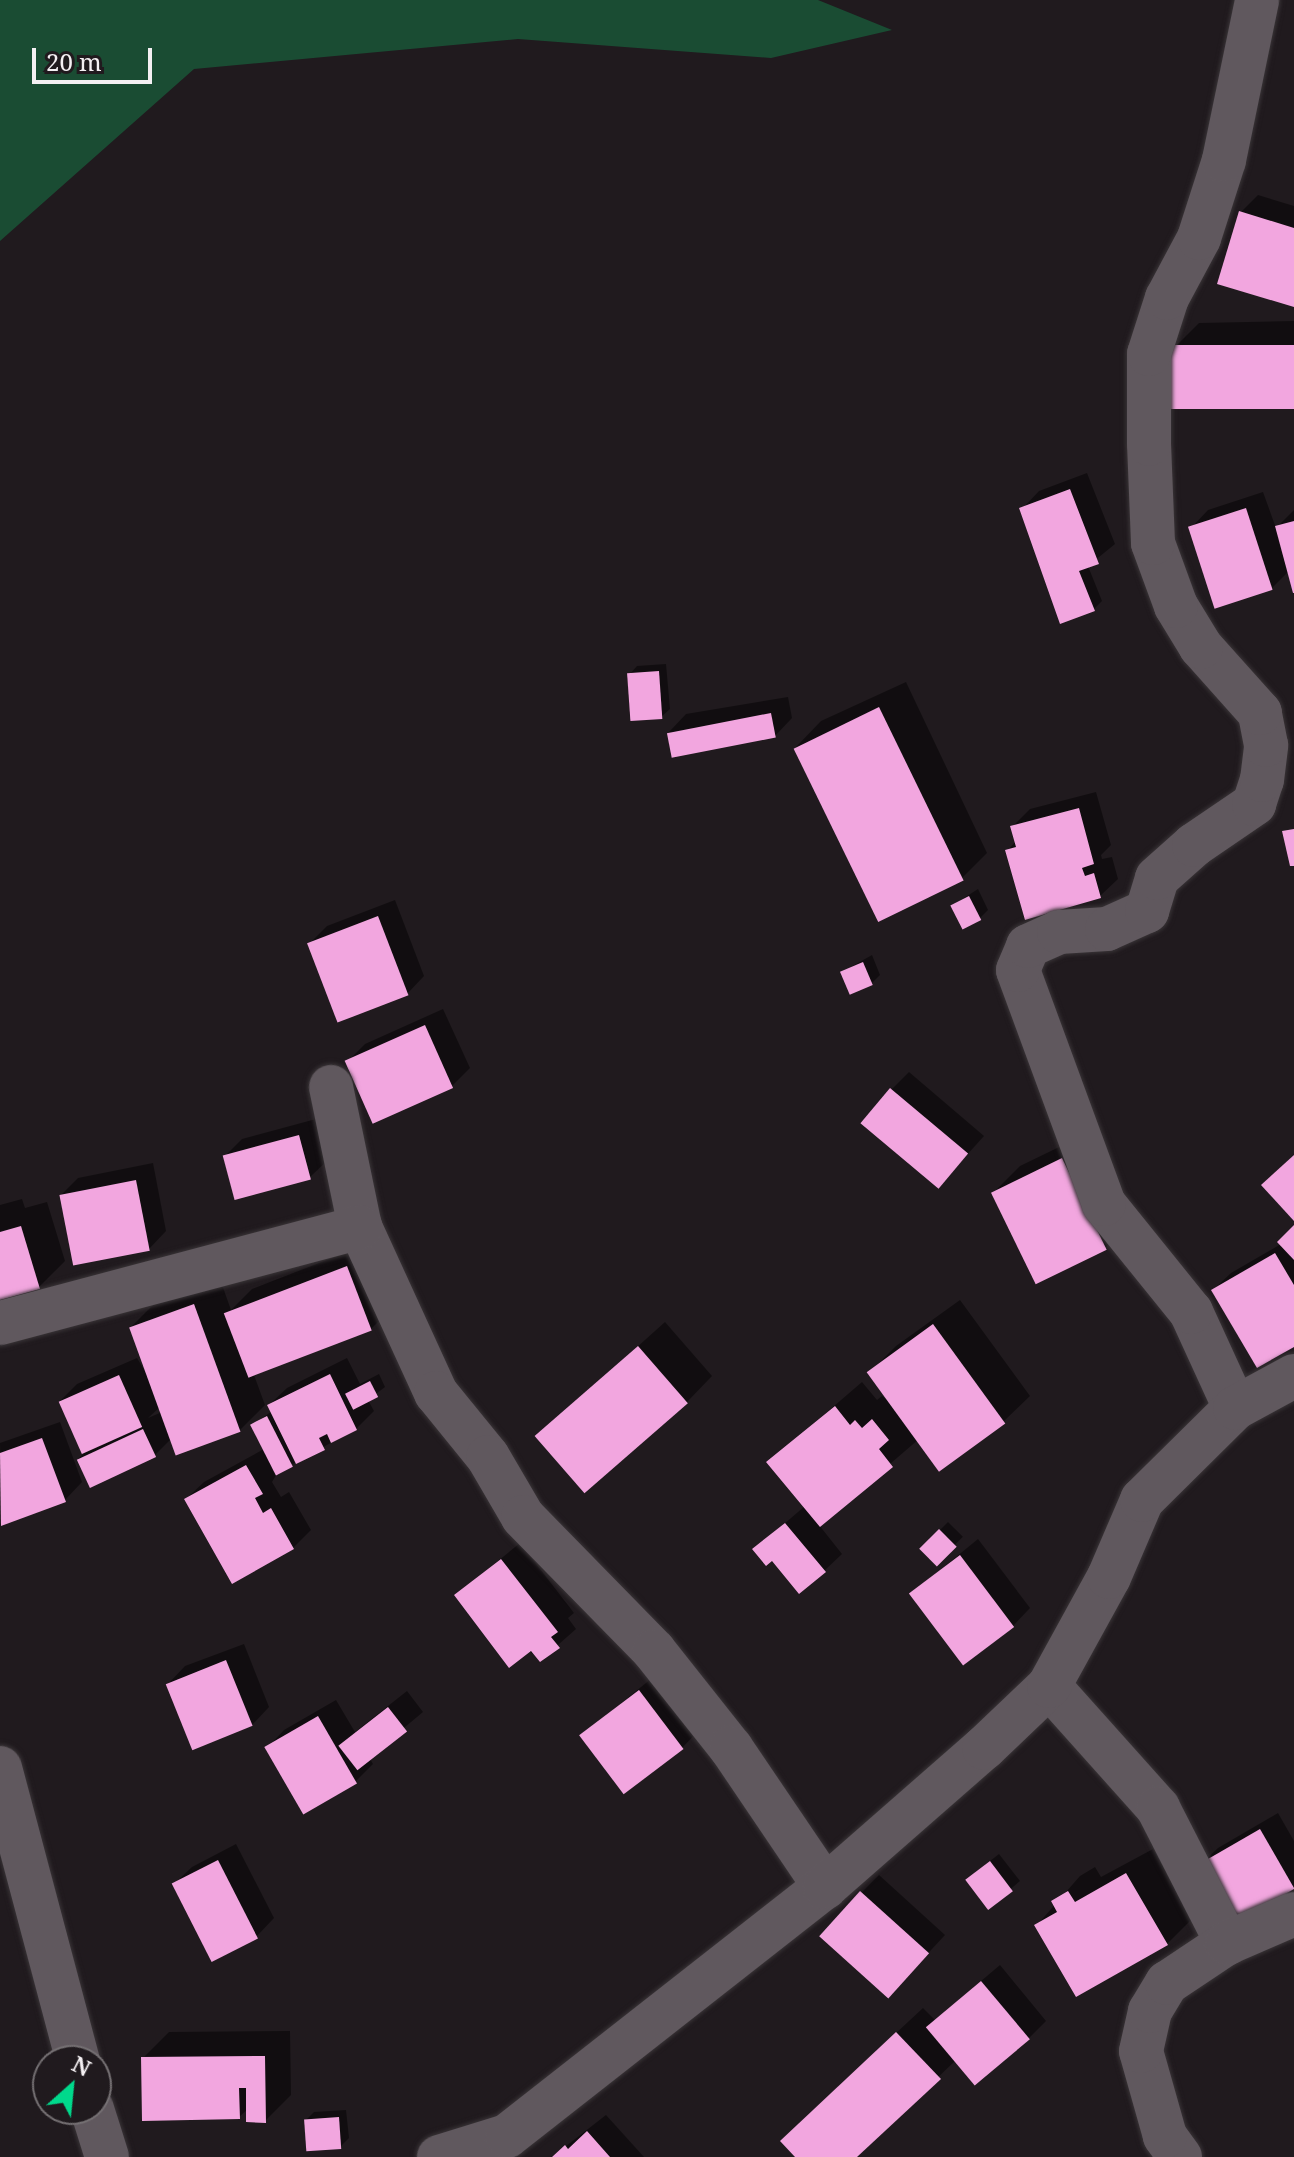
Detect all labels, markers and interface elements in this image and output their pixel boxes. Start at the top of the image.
scale bar [36,32,156,82]
text: 20 m [46,45,102,78]
north arrow [32,2045,112,2125]
text: N [67,2048,97,2083]

